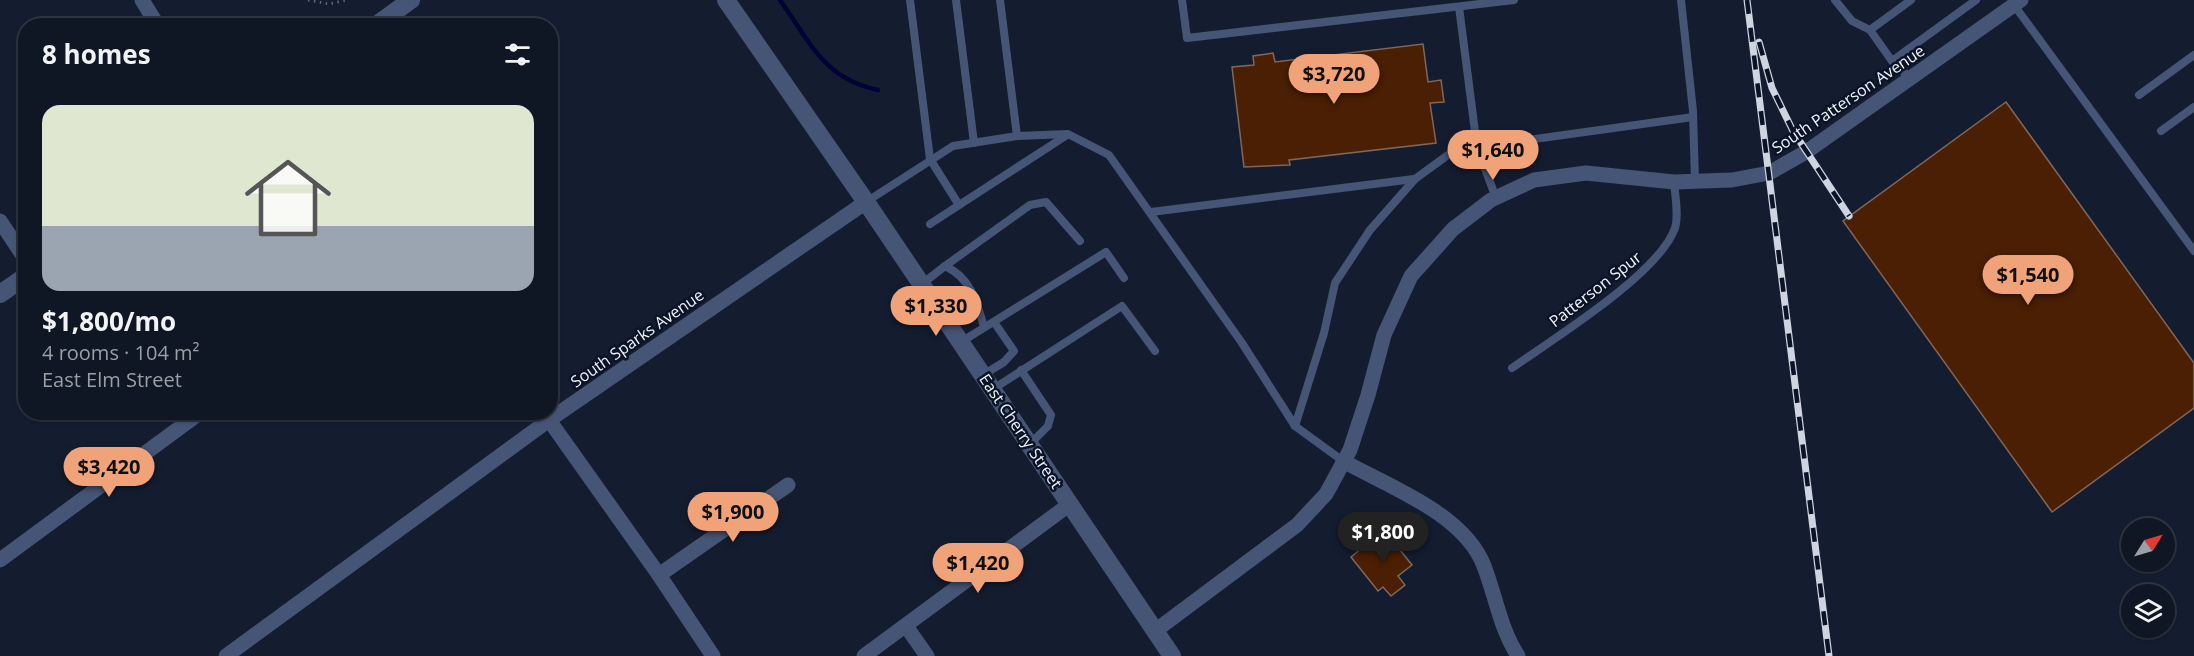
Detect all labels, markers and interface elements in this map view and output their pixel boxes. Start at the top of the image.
text: 8 homes [42,36,151,72]
icon: filters [501,38,534,71]
street label: South Patterson Avenue [1767,39,1929,159]
pin: $3,720 [1285,54,1383,105]
text: $3,720 [1303,60,1365,87]
pin: $1,640 [1444,130,1542,181]
text: $1,640 [1462,136,1524,163]
icon: home [234,144,342,252]
street label: Patterson Spur [1544,246,1646,332]
pin: $1,540 [1979,255,2077,306]
text: $1,540 [1997,261,2059,288]
street label: South Sparks Avenue [566,284,708,392]
pin: $1,330 [887,286,985,337]
text: $1,330 [905,292,967,319]
text: $1,800/mo [42,303,176,339]
text: 4 rooms · 104 m² [42,339,200,366]
text: East Elm Street [42,366,182,393]
street label: East Cherry Street [974,369,1068,493]
pin: $3,420 [60,447,158,498]
text: $3,420 [78,453,140,480]
pin: $1,900 [684,492,782,543]
text: $1,900 [702,498,764,525]
pin: $1,800 [1334,512,1432,563]
text: $1,800 [1352,518,1414,545]
north arrow [2121,518,2175,572]
map controls [2121,518,2175,638]
pin: $1,420 [929,543,1027,594]
text: $1,420 [947,549,1009,576]
button: layers [2121,584,2175,638]

